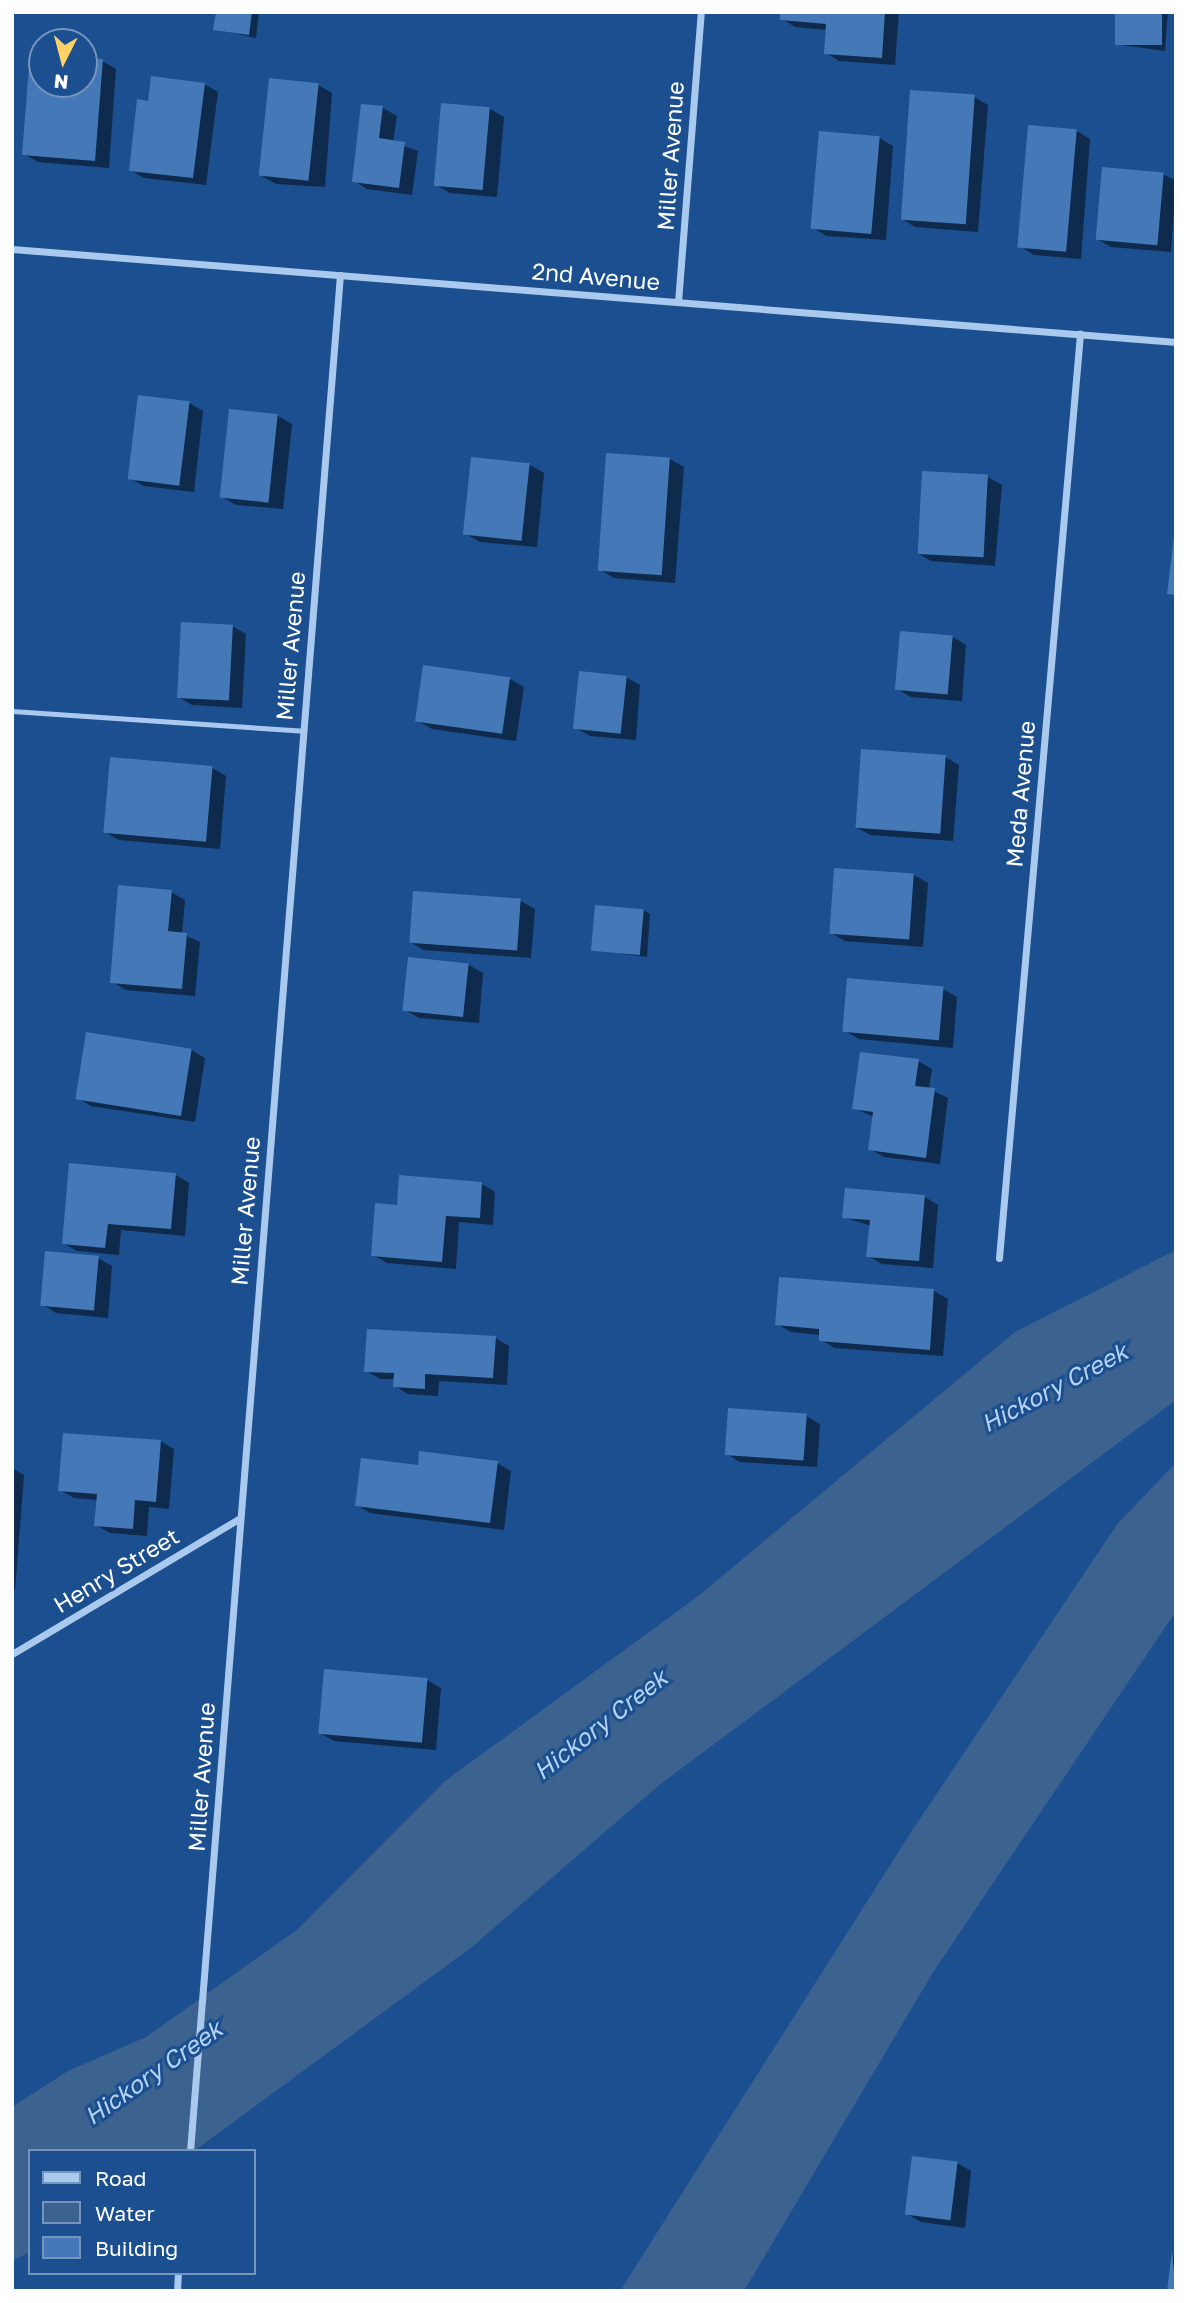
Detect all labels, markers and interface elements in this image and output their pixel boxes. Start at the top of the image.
north arrow [28,28,98,98]
text: N [53,70,69,95]
street label: Miller Avenue [651,80,689,232]
street label: 2nd Avenue [531,257,661,295]
street label: Miller Avenue [270,570,310,722]
street label: Meda Avenue [1000,719,1040,869]
street label: Miller Avenue [225,1135,265,1287]
water label: Hickory Creek [976,1336,1132,1438]
street label: Henry Street [48,1522,184,1618]
water label: Hickory Creek [527,1663,673,1785]
street label: Miller Avenue [182,1701,220,1853]
water label: Hickory Creek [79,2014,227,2130]
legend [28,2149,256,2275]
text: Road [95,2165,146,2191]
text: Water [95,2200,155,2226]
text: Building [95,2235,178,2261]

